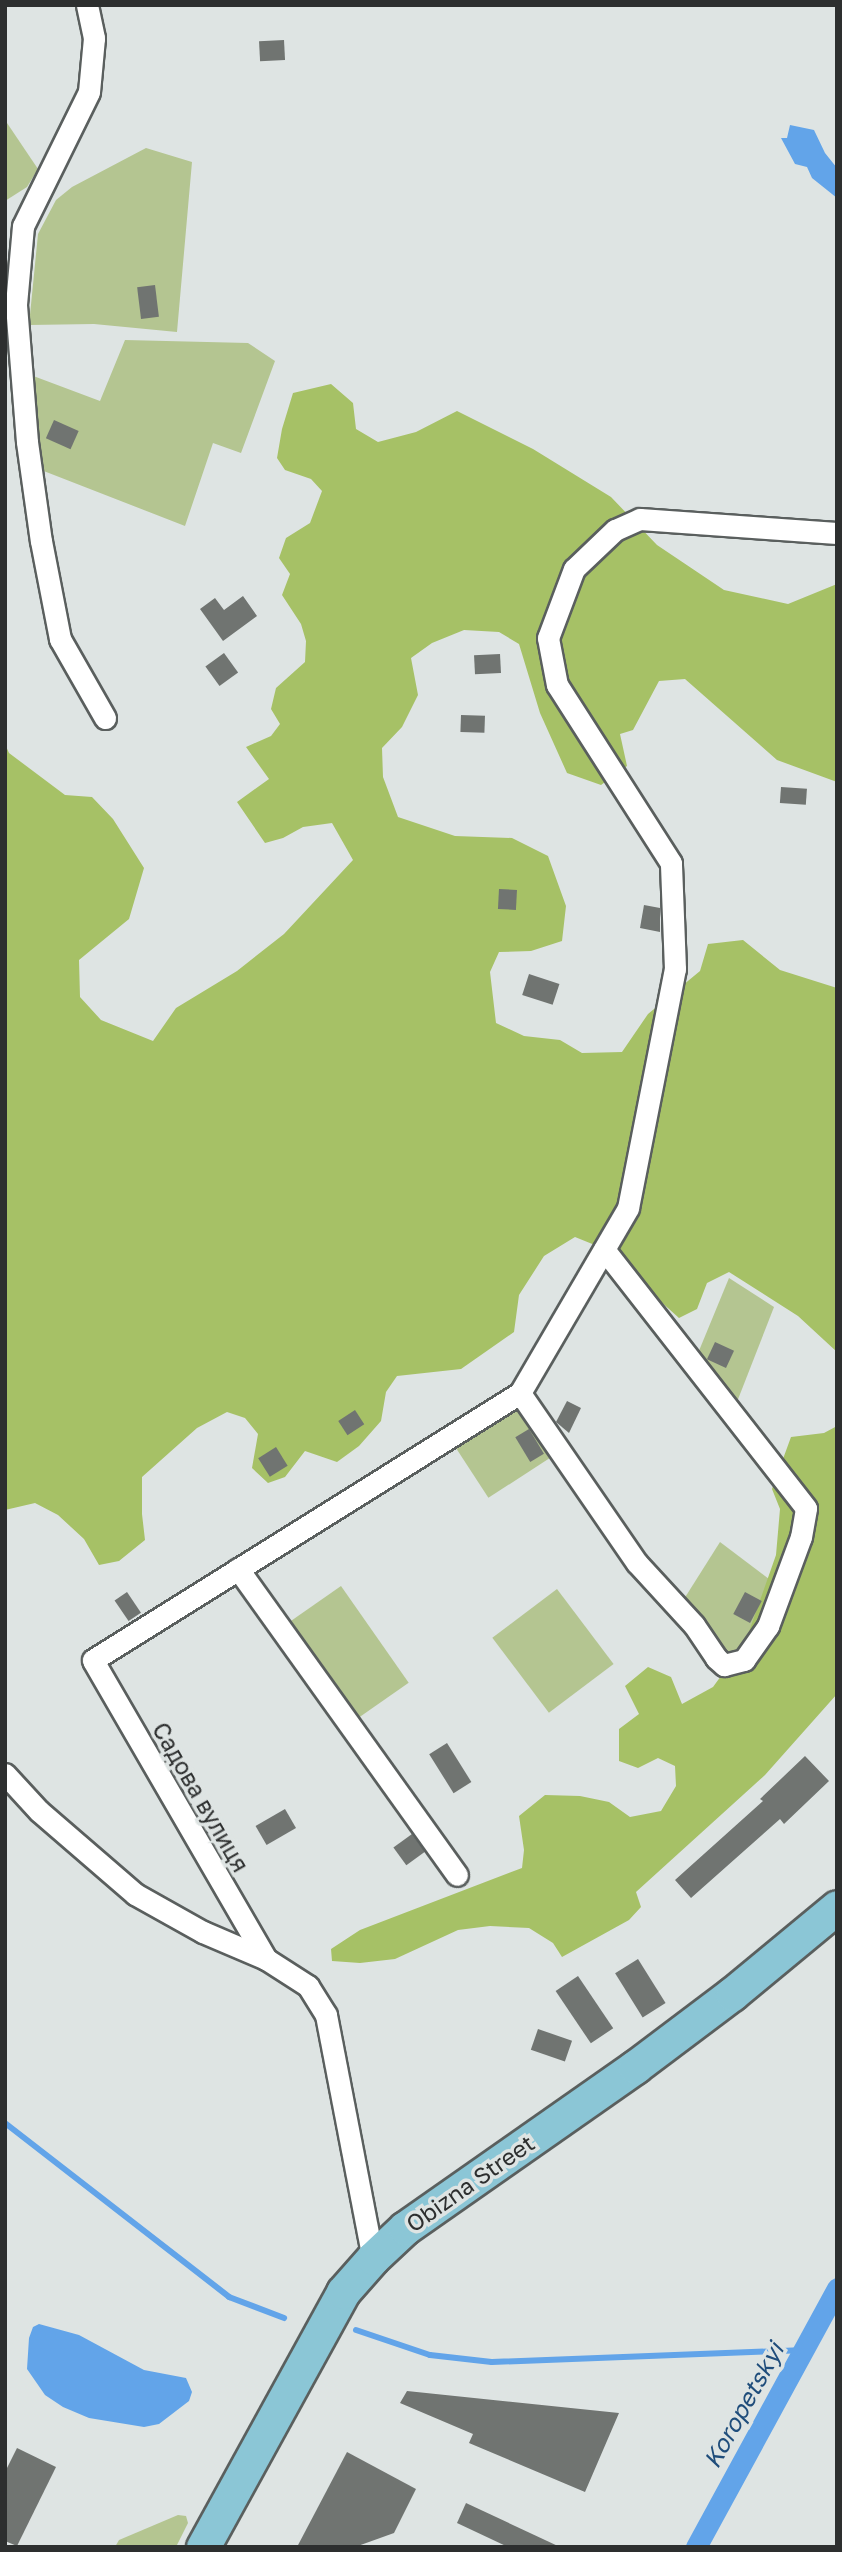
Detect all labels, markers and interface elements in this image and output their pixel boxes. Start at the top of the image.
street label: Садова вулиця [147,1717,255,1877]
street label: Obizna Street [401,2129,539,2237]
water label: Koropetskyi [697,2337,789,2473]

